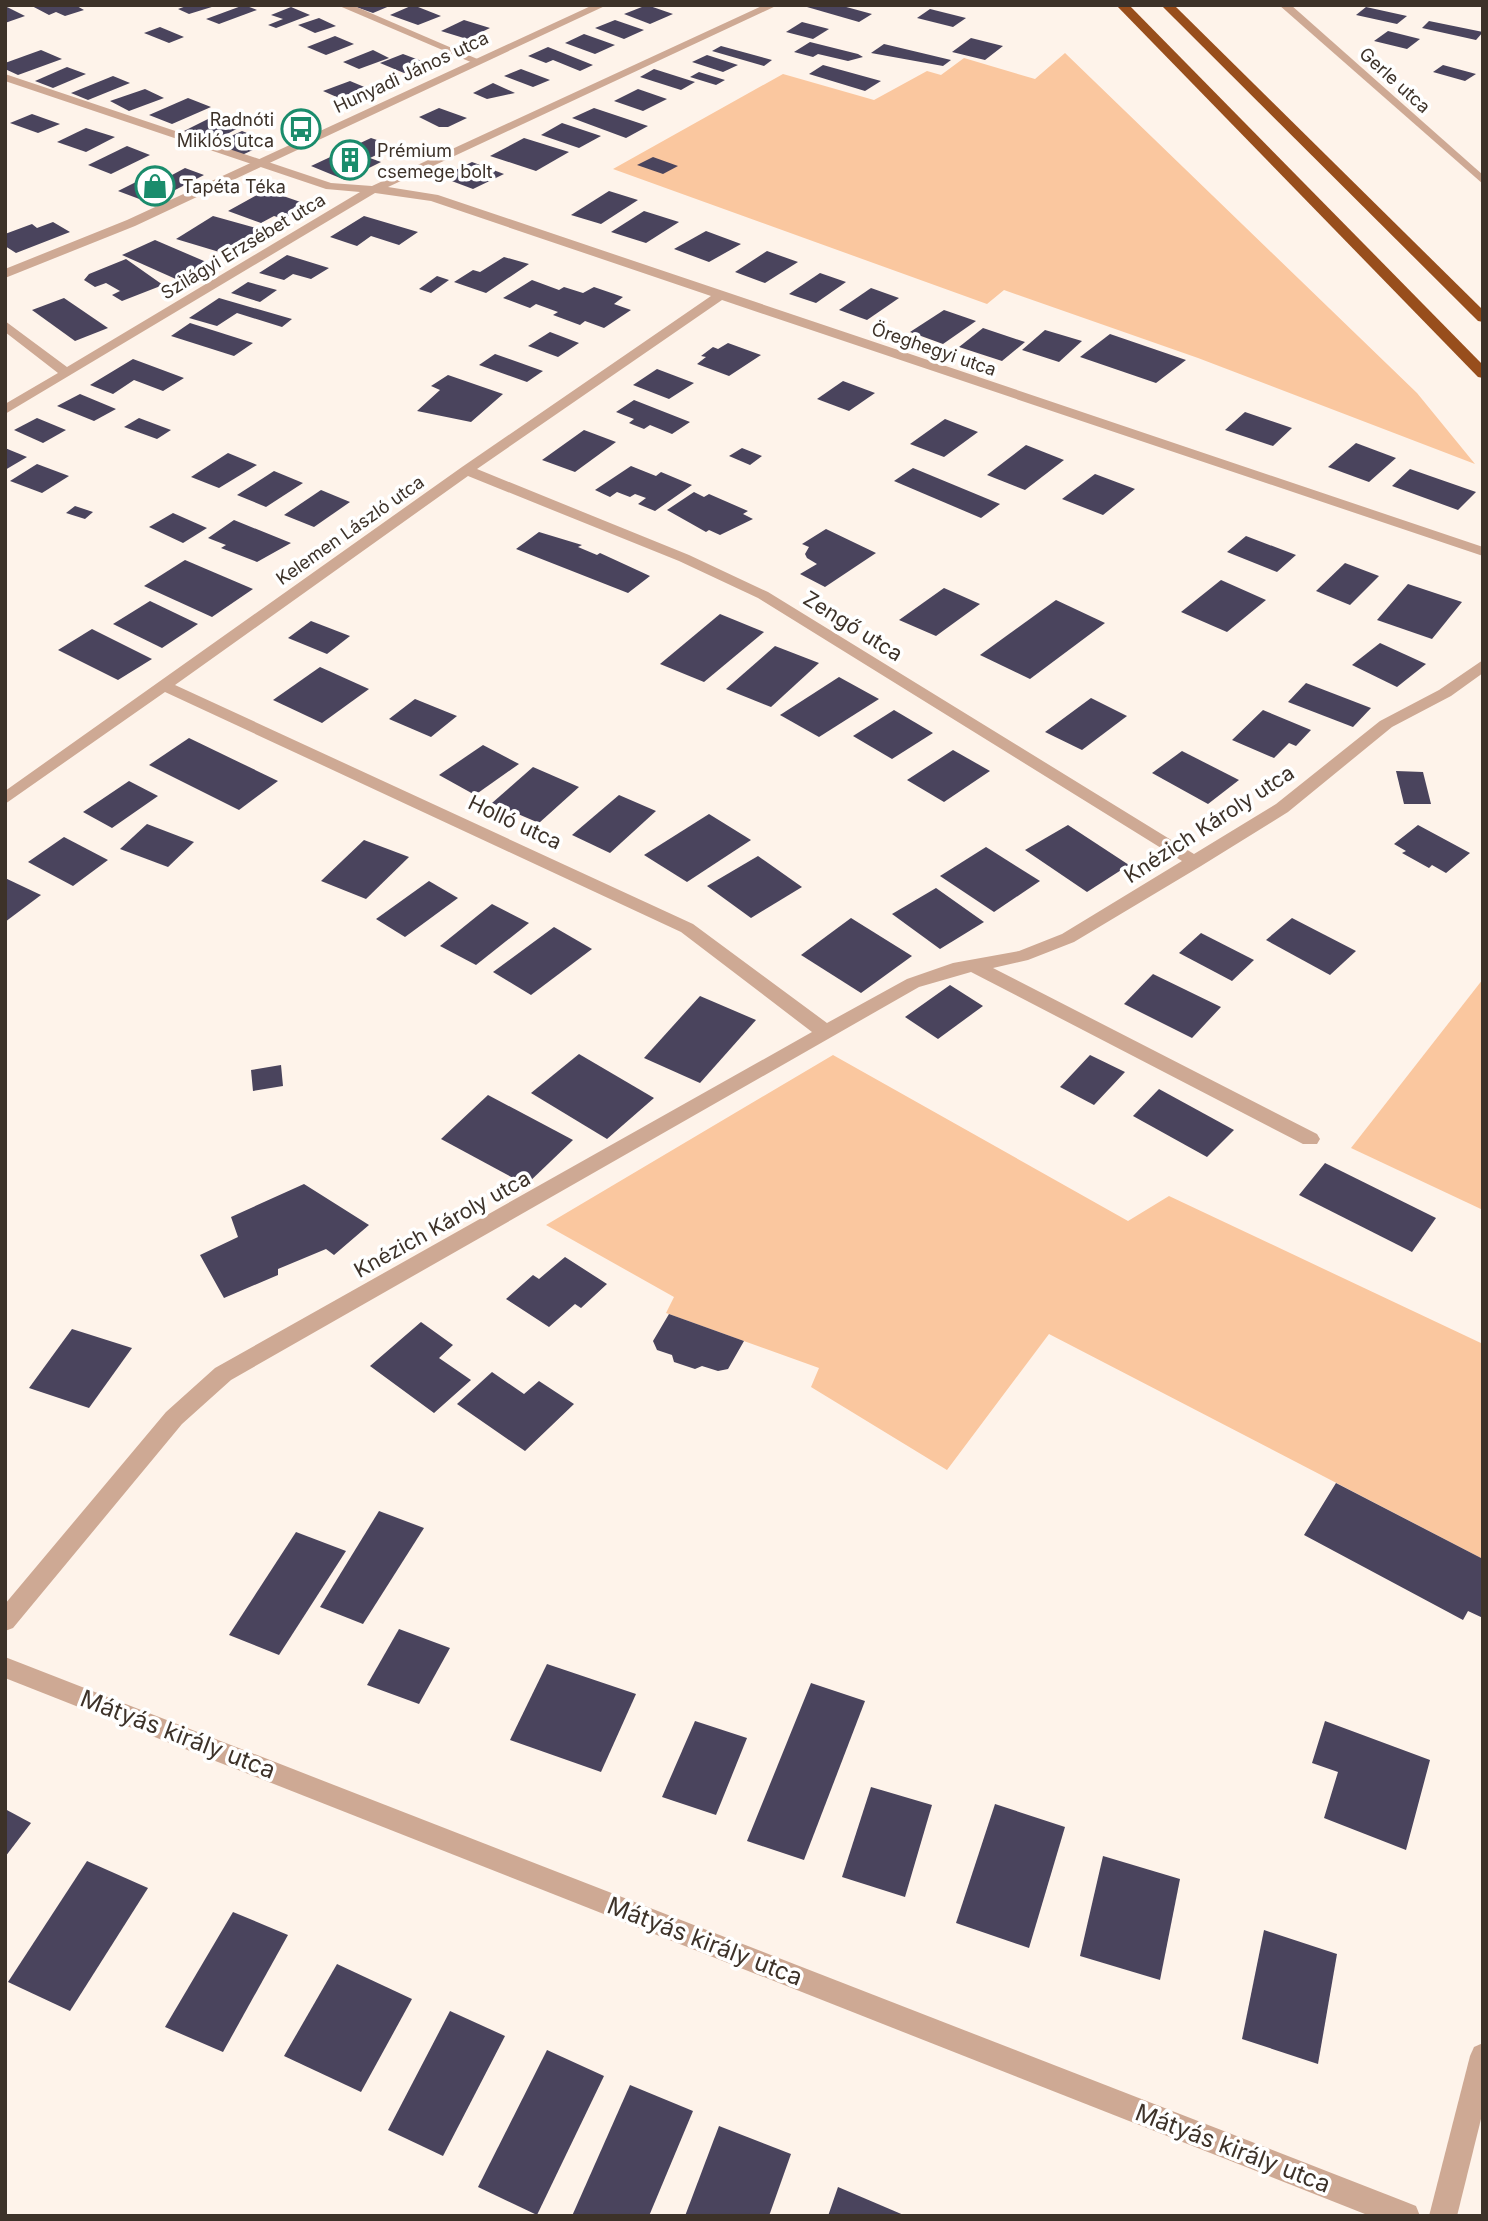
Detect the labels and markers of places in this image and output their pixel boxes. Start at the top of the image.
bus stop icon: Radnóti Miklós utca [280,108,322,150]
place label: Radnóti Miklós utca [177,109,274,151]
building icon: Prémium csemege bolt [329,139,371,181]
place label: Prémium csemege bolt [377,140,493,182]
shop icon: Tapéta Téka [134,165,176,207]
place label: Tapéta Téka [182,176,286,197]

